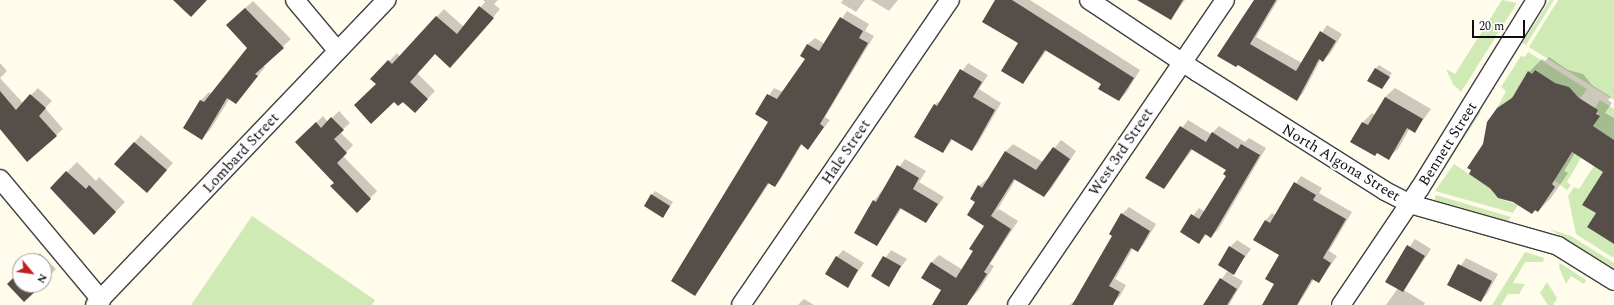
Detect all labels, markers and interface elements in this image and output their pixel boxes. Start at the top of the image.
scale bar [1474,12,1527,38]
text: 20 m [1479,17,1504,36]
street label: Bennett Street [1415,99,1481,189]
street label: West 3rd Street [1085,105,1157,199]
street label: Lombard Street [199,109,283,197]
street label: Hale Street [818,116,874,188]
street label: North Algona Street [1279,121,1403,205]
north arrow [12,253,52,293]
text: N [32,271,52,287]

